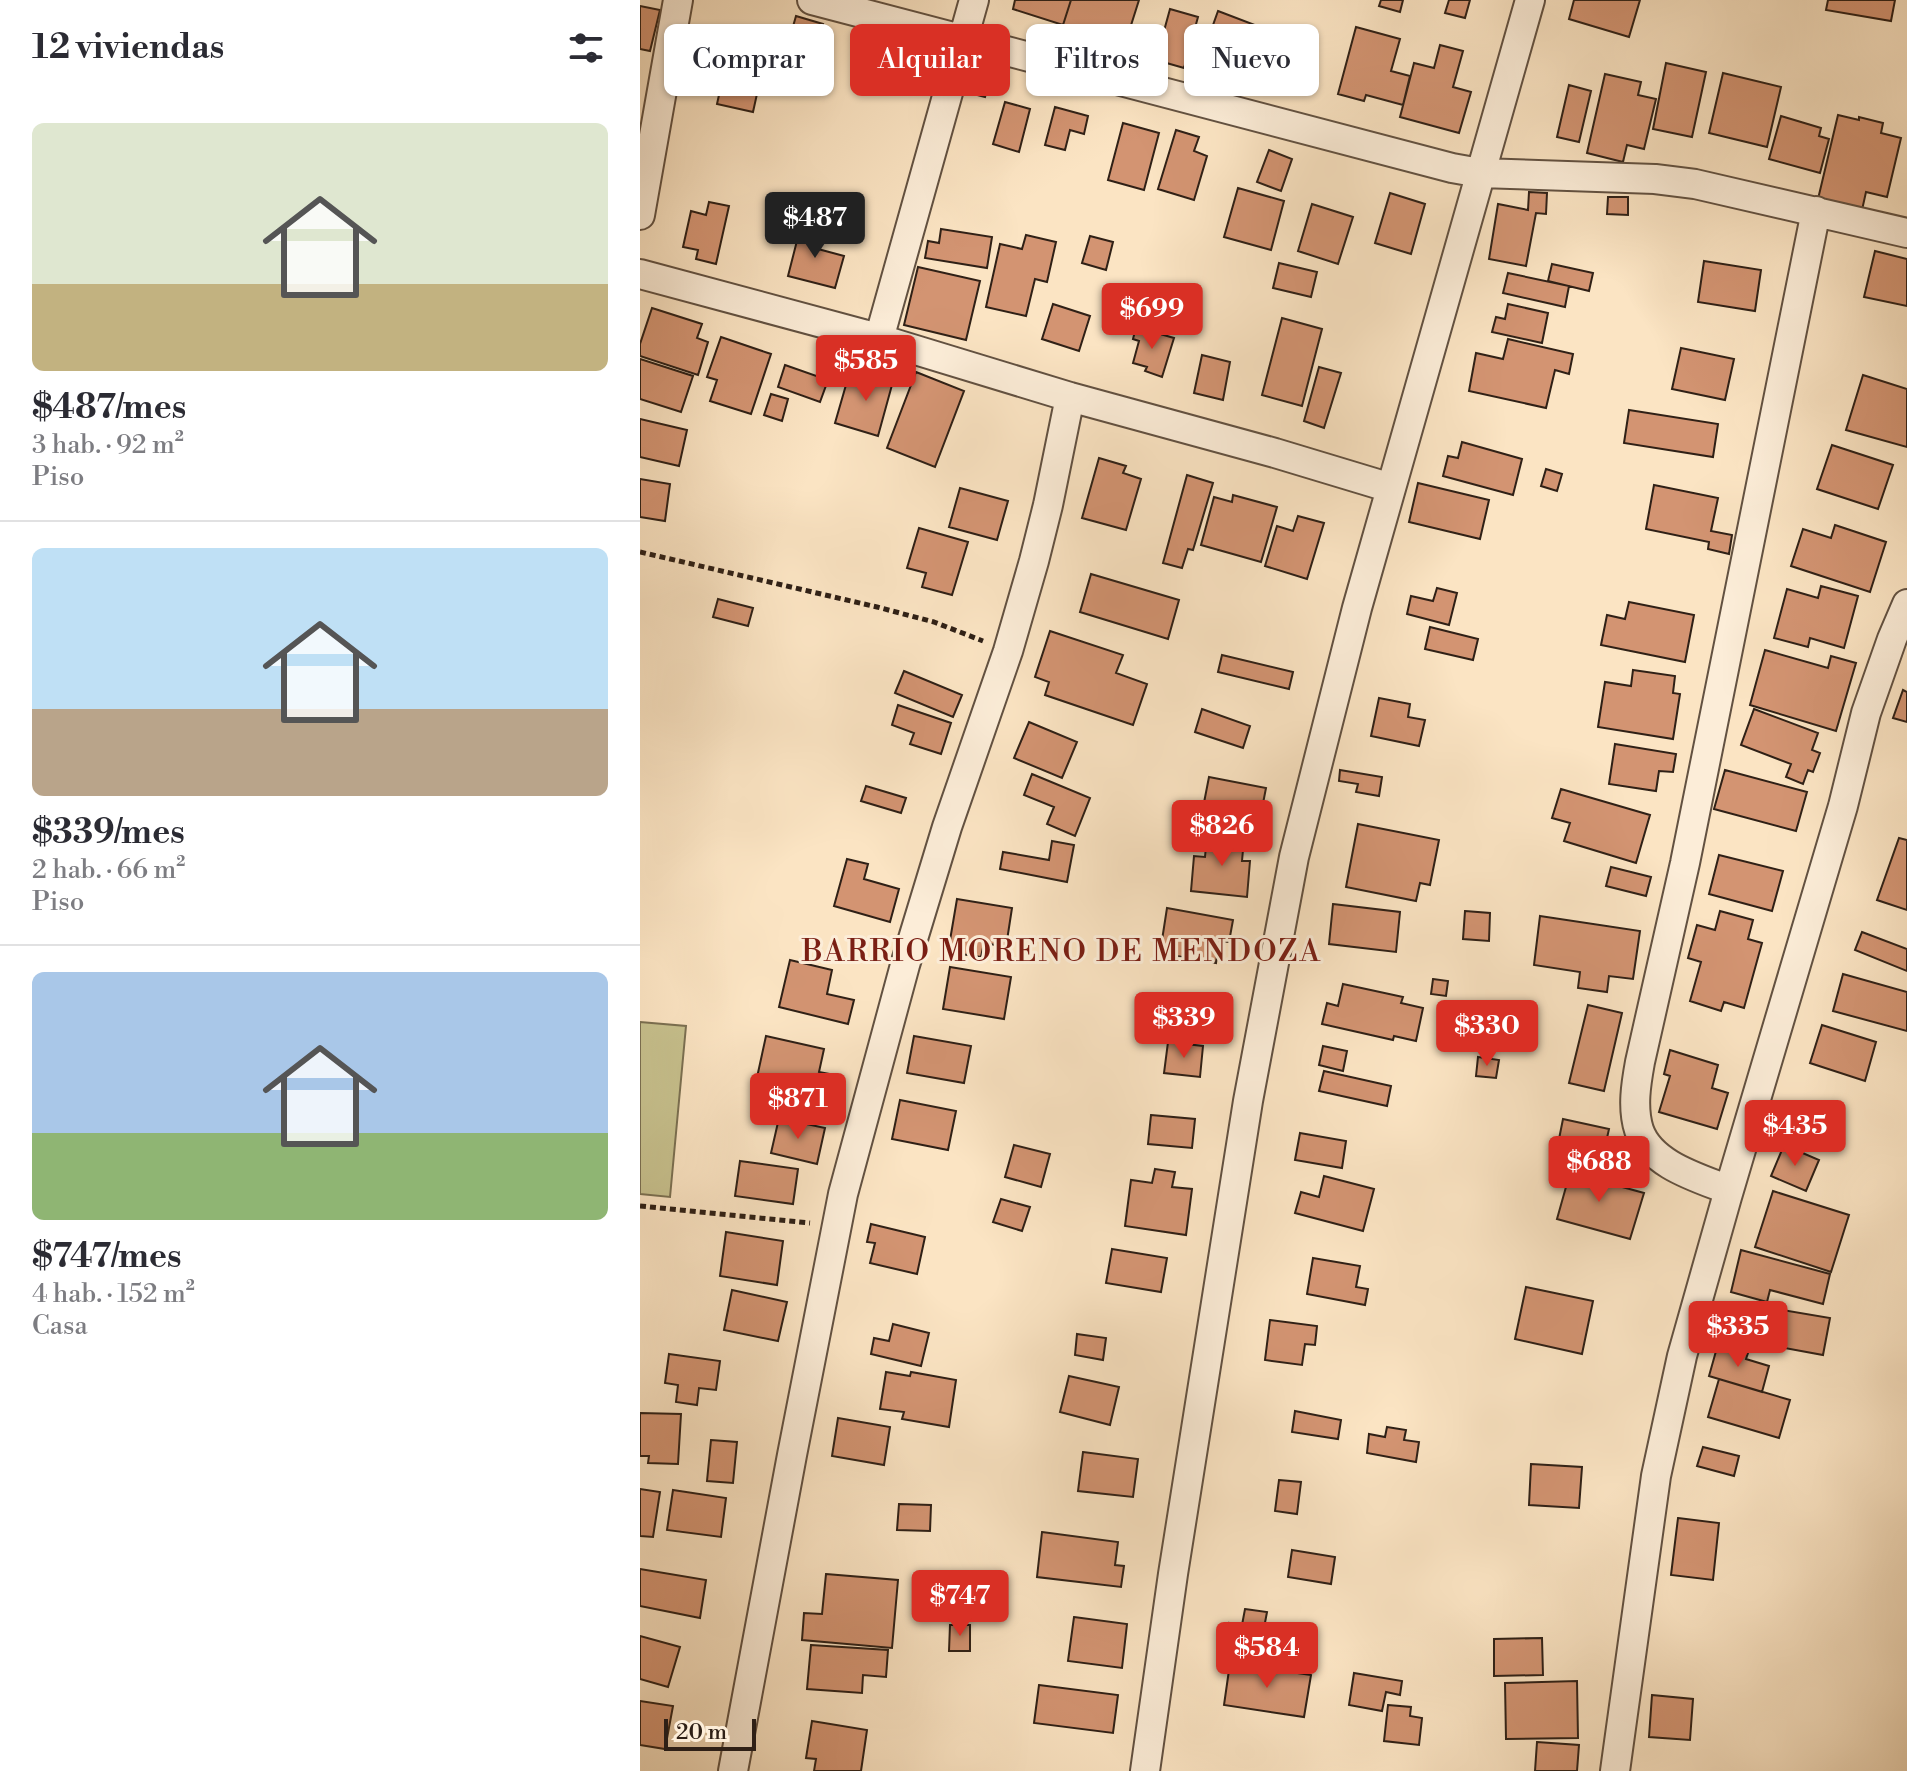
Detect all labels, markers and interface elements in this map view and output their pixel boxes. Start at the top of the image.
chip: Comprar [664,24,834,96]
chip: Alquilar [850,24,1010,96]
chip: Filtros [1026,24,1168,96]
chip: Nuevo [1184,24,1319,96]
icon: filters [564,26,608,70]
text: 12 viviendas [32,27,224,69]
icon: home [248,175,392,319]
pin: $487 [768,192,862,260]
text: $487 [783,202,847,234]
pin: $699 [1105,283,1199,351]
text: $699 [1120,293,1184,325]
pin: $585 [819,335,913,403]
text: $585 [834,345,898,377]
text: $487/mes [32,387,186,429]
text: 3 hab. · 92 m² [32,429,184,461]
text: Piso [32,461,84,493]
icon: home [248,600,392,744]
pin: $826 [1175,800,1269,868]
text: $826 [1190,810,1254,842]
text: $339/mes [32,812,185,854]
text: 2 hab. · 66 m² [32,854,185,886]
text: Piso [32,886,84,918]
district label: BARRIO MORENO DE MENDOZA [801,933,1322,971]
pin: $339 [1137,992,1231,1060]
pin: $330 [1440,1000,1534,1068]
text: $339 [1152,1002,1216,1034]
text: $330 [1454,1010,1520,1042]
icon: home [248,1024,392,1168]
pin: $871 [751,1073,845,1141]
text: $871 [768,1083,828,1115]
pin: $435 [1748,1100,1842,1168]
text: $435 [1763,1110,1827,1142]
pin: $688 [1552,1136,1646,1204]
text: $688 [1567,1146,1631,1178]
text: $747/mes [32,1236,182,1278]
text: 4 hab. · 152 m² [32,1278,195,1310]
pin: $335 [1691,1301,1785,1369]
text: Casa [32,1310,88,1342]
text: $335 [1707,1311,1769,1343]
pin: $747 [913,1570,1007,1638]
text: $747 [930,1580,990,1612]
pin: $584 [1220,1622,1314,1690]
text: $584 [1234,1632,1300,1664]
scale bar [664,1715,756,1751]
text: 20 m [676,1719,727,1746]

